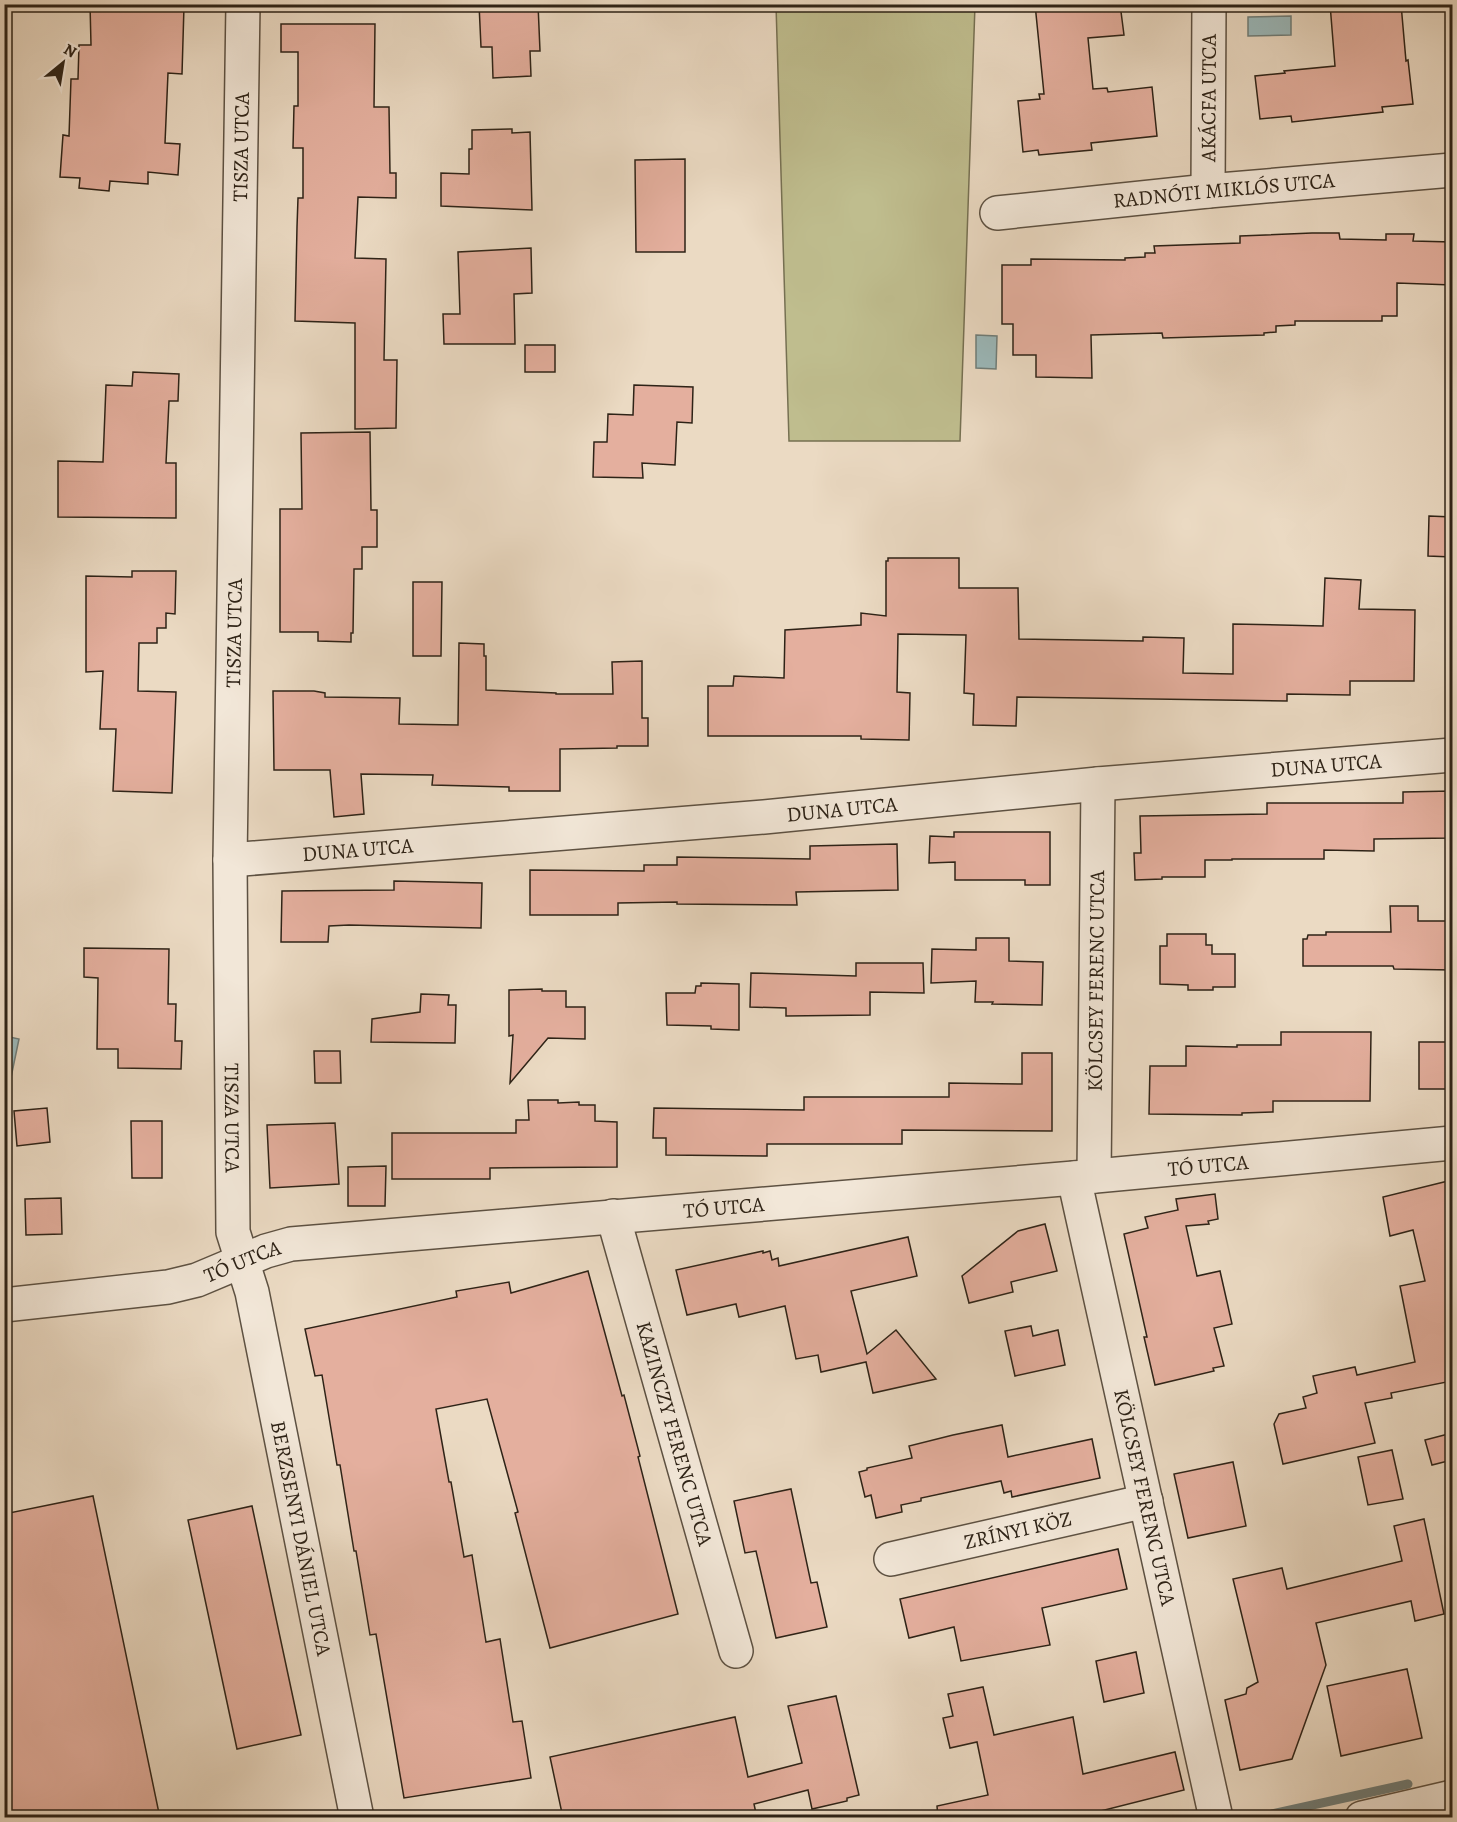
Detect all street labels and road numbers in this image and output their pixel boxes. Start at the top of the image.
street label: AKÁCFA UTCA [1194,33,1223,163]
street label: TISZA UTCA [226,91,256,202]
street label: RADNÓTI MIKLÓS UTCA [1112,166,1337,215]
street label: TISZA UTCA [219,577,249,688]
street label: DUNA UTCA [1269,747,1383,784]
street label: DUNA UTCA [785,790,899,829]
street label: DUNA UTCA [301,831,415,868]
street label: KÖLCSEY FERENC UTCA [1081,869,1111,1092]
street label: TISZA UTCA [218,1063,247,1174]
street label: TÓ UTCA [1166,1148,1250,1183]
street label: TÓ UTCA [682,1190,766,1225]
street label: TÓ UTCA [200,1233,285,1290]
street label: KAZINCZY FERENC UTCA [629,1318,720,1550]
street label: KÖLCSEY FERENC UTCA [1107,1386,1183,1609]
street label: BERZSENYI DÁNIEL UTCA [264,1418,338,1659]
street label: ZRÍNYI KÖZ [961,1504,1074,1556]

